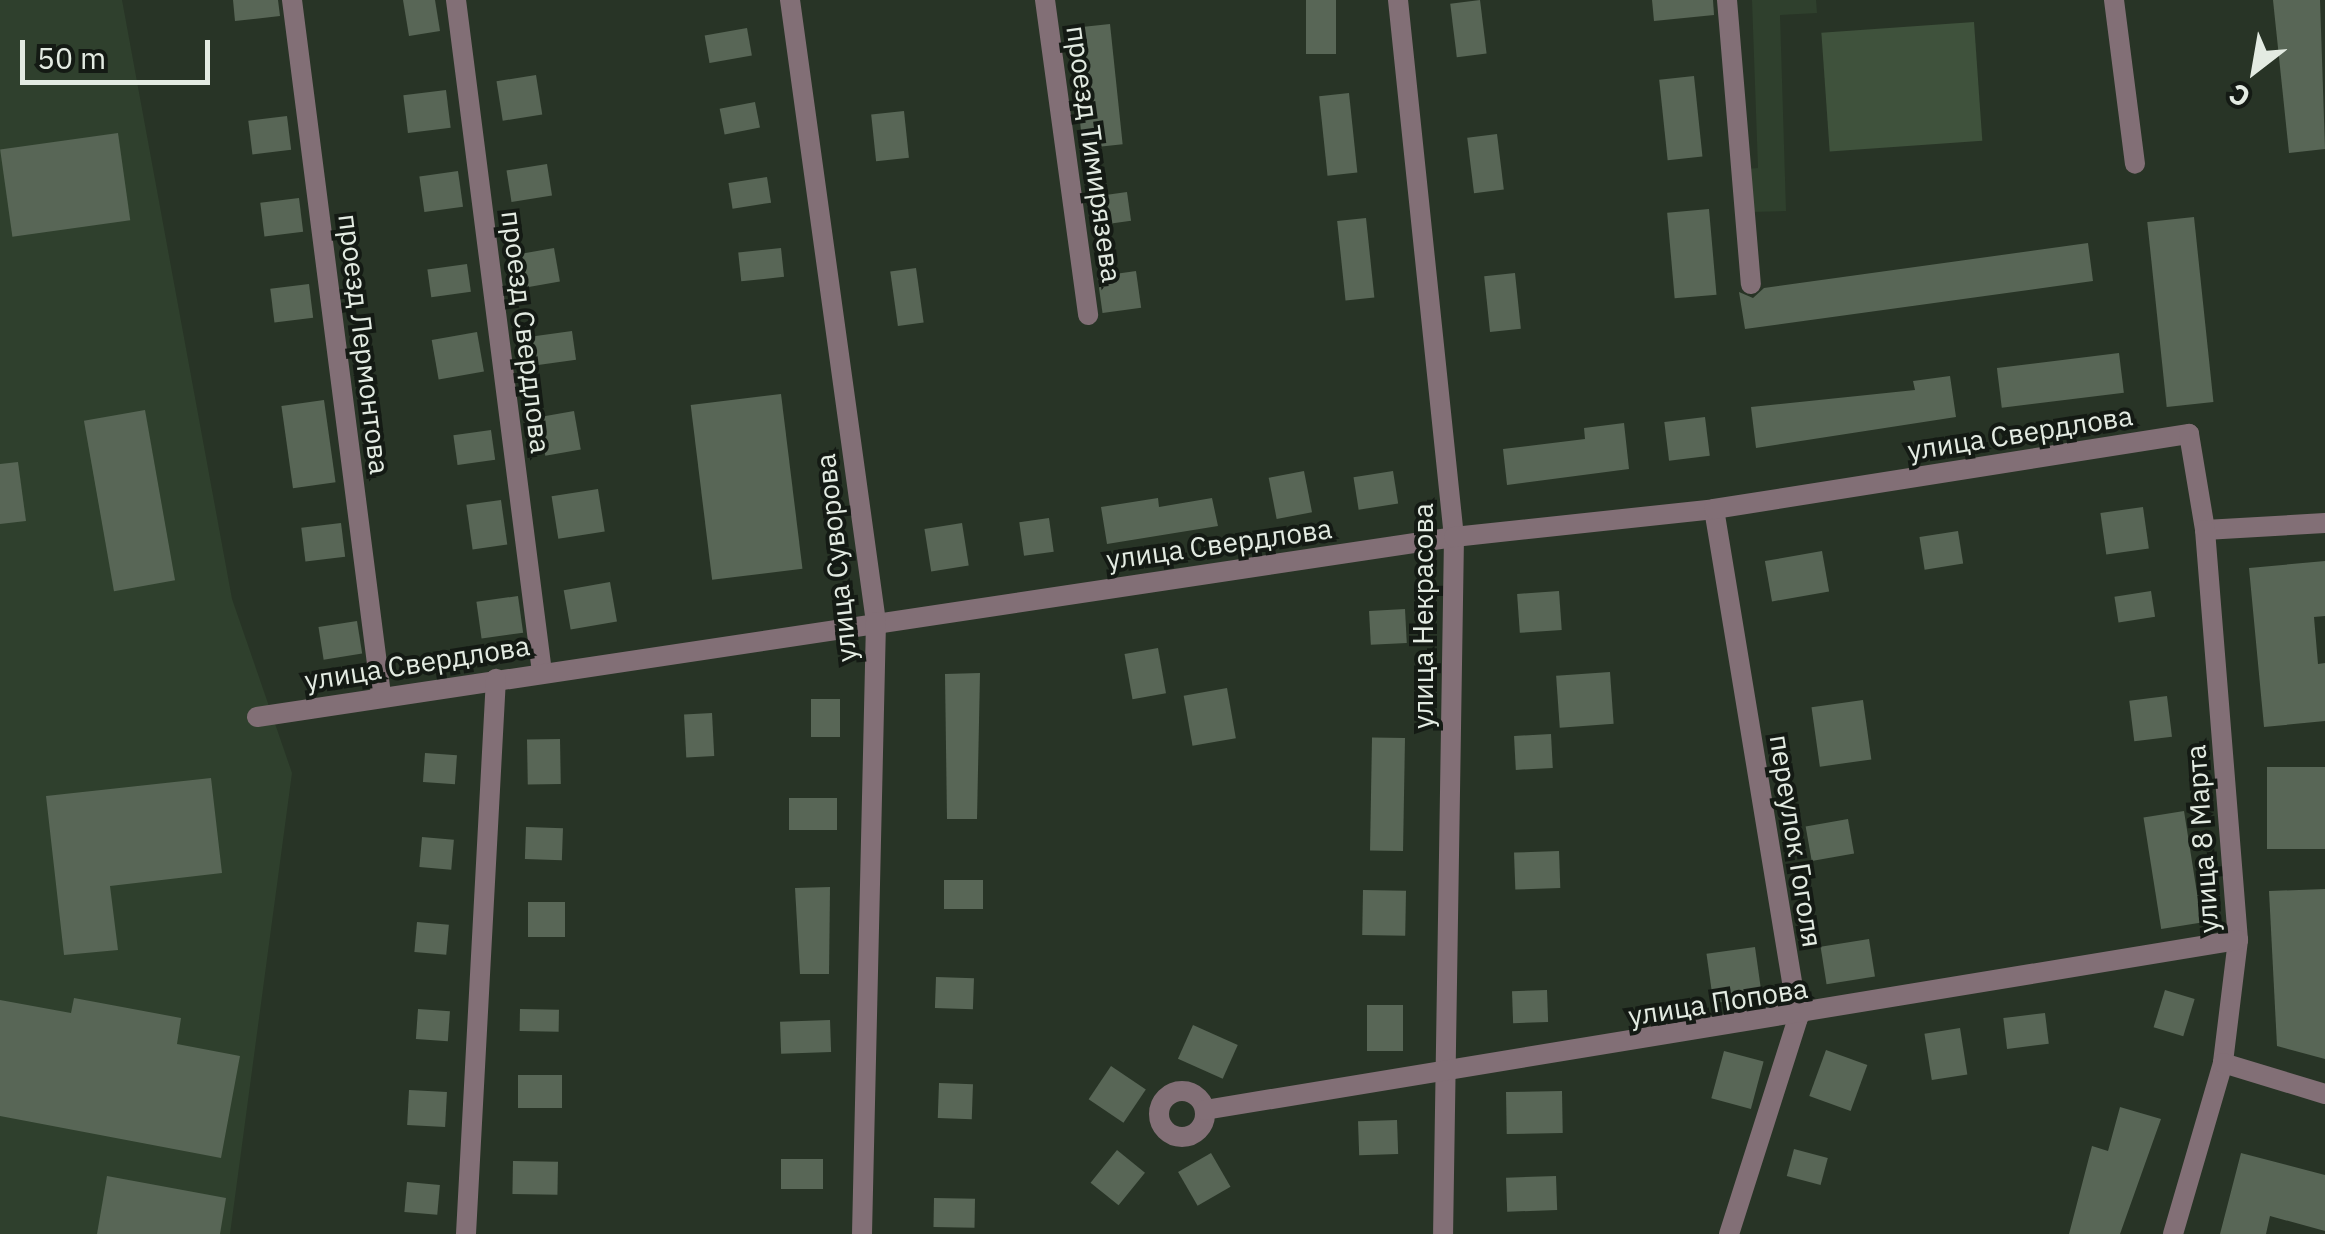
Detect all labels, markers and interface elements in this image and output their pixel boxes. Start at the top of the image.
scale bar [25,20,215,82]
north arrow [2205,20,2305,120]
street label: проезд Тимирязева [1059,23,1129,285]
text: 50 m [37,38,106,77]
text: С [2222,76,2257,117]
street label: проезд Свердлова [494,209,558,455]
street label: проезд Лермонтова [331,212,397,476]
street label: улица Свердлова [1905,399,2135,467]
street label: улица Суворова [808,452,864,664]
street label: улица Некрасова [1406,503,1440,729]
street label: улица Свердлова [1104,512,1334,576]
street label: улица Свердлова [302,629,532,697]
street label: переулок Гоголя [1763,732,1829,950]
street label: улица 8 Марта [2179,744,2225,934]
street label: улица Попова [1626,971,1810,1033]

